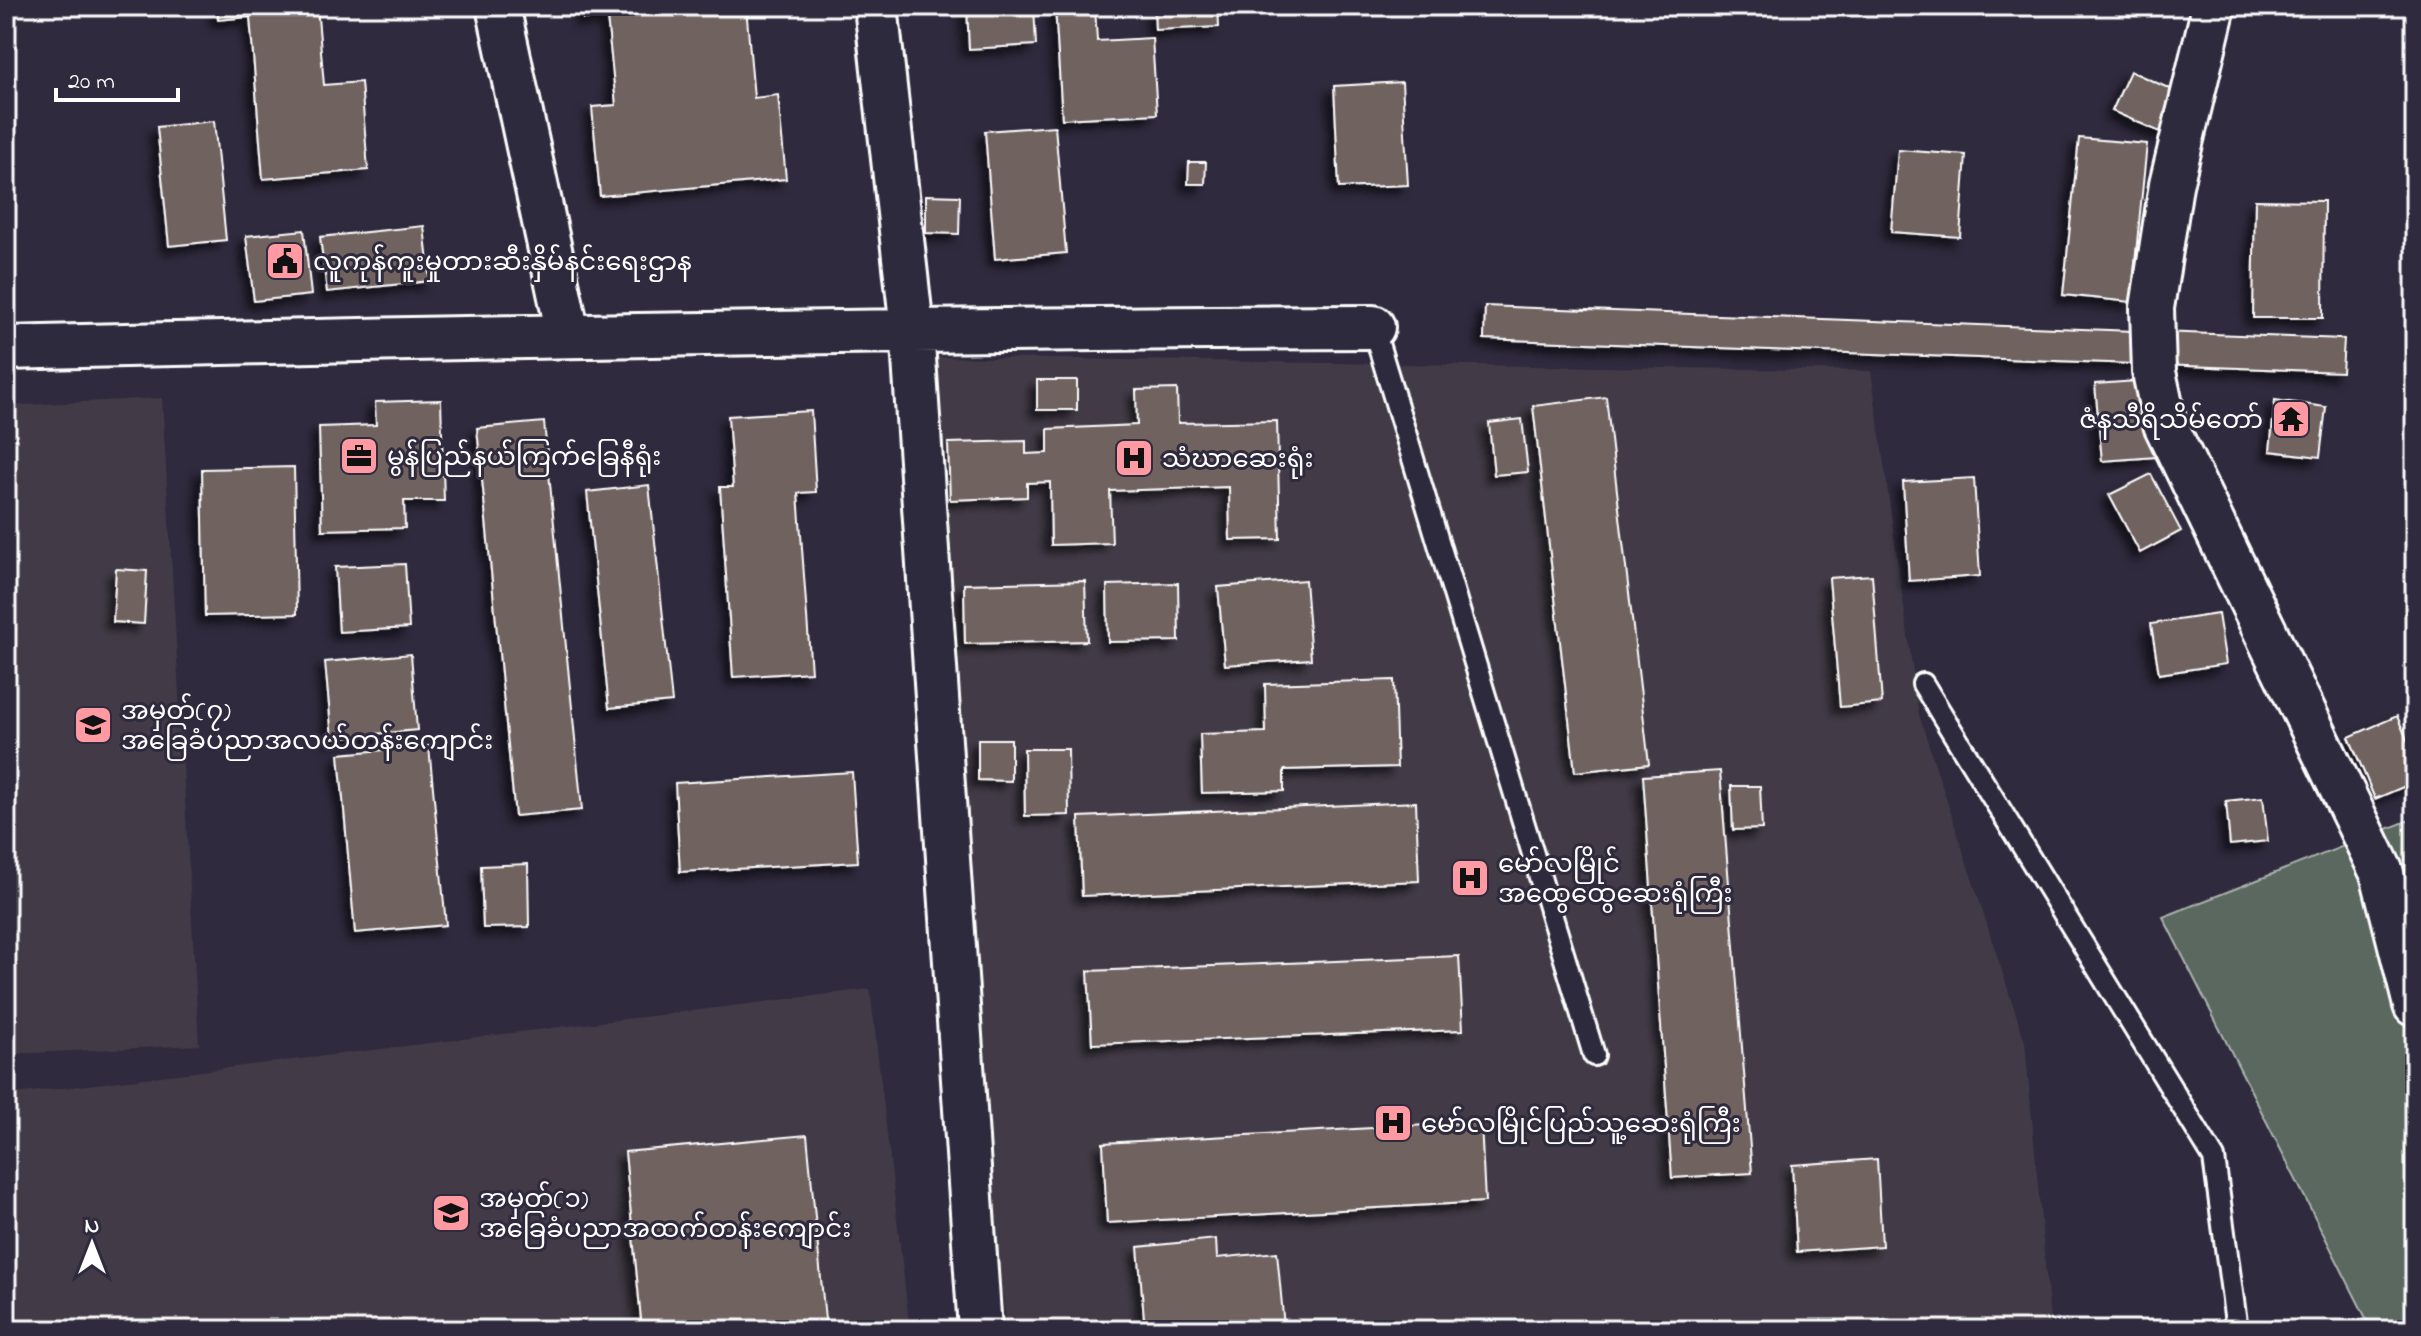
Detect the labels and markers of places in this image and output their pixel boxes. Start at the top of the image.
public building icon: လူကုန်ကူးမှုတားဆီးနှိမ်နင်းရေးဌာန [264,240,306,282]
place label: လူကုန်ကူးမှုတားဆီးနှိမ်နင်းရေးဌာန [313,244,692,283]
temple icon: ဇံနသီရိသိမ်တော် [2270,398,2312,440]
place label: ဇံနသီရိသိမ်တော် [2079,402,2263,441]
office icon: မွန်ပြည်နယ်ကြက်ခြေနီရုံး [338,435,380,477]
hospital icon: သံဃာဆေးရုံး [1113,437,1155,479]
place label: မွန်ပြည်နယ်ကြက်ခြေနီရုံး [387,439,661,478]
place label: သံဃာဆေးရုံး [1162,442,1313,480]
place label: အမှတ်(၇) အခြေခံပညာအလယ်တန်းကျောင်း [121,693,493,762]
school or university icon: အမှတ်(၇) အခြေခံပညာအလယ်တန်းကျောင်း [72,704,114,746]
place label: မော်လမြိုင် အထွေထွေဆေးရုံကြီး [1498,846,1733,915]
hospital icon: မော်လမြိုင် အထွေထွေဆေးရုံကြီး [1449,857,1491,899]
hospital icon: မော်လမြိုင်ပြည်သူ့ဆေးရုံကြီး [1372,1102,1414,1144]
place label: မော်လမြိုင်ပြည်သူ့ဆေးရုံကြီး [1421,1106,1741,1145]
place label: အမှတ်(၁) အခြေခံပညာအထက်တန်းကျောင်း [479,1181,851,1250]
school or university icon: အမှတ်(၁) အခြေခံပညာအထက်တန်းကျောင်း [430,1192,472,1234]

